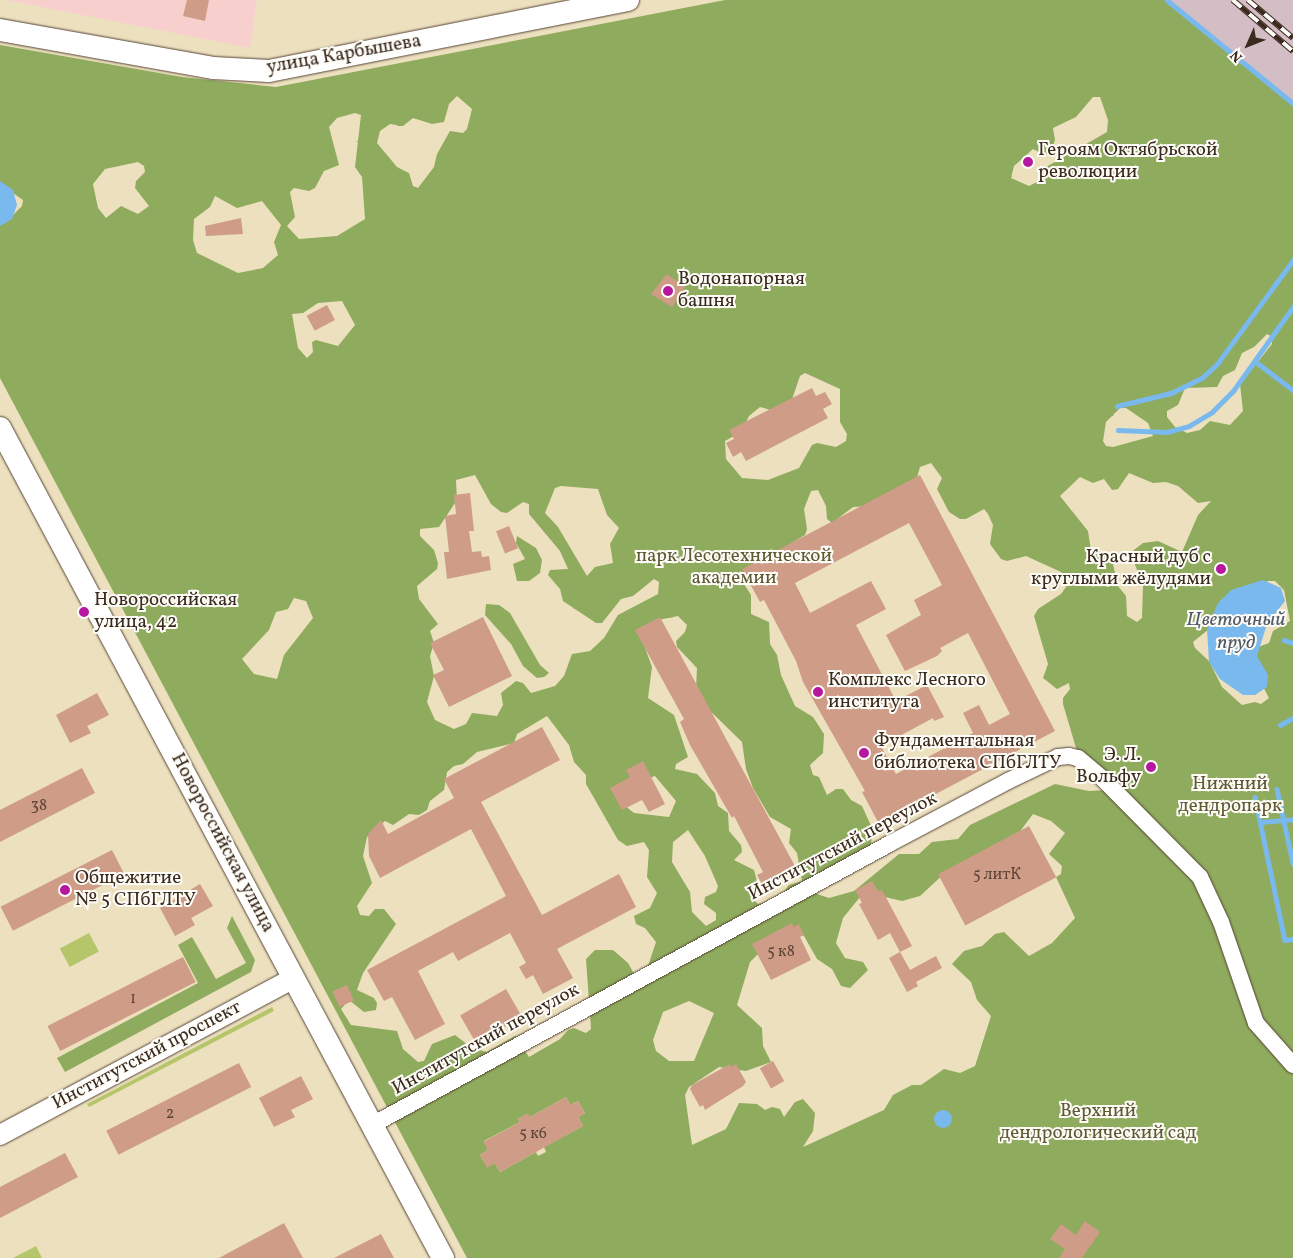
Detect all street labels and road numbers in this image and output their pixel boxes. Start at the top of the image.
street label: улица Карбышева [265,30,423,80]
street label: Новороссийская улица [165,749,279,937]
street label: Институтский переулок [745,788,941,906]
street label: Институтский переулок [388,979,584,1101]
street label: Институтский проспект [49,996,245,1116]

